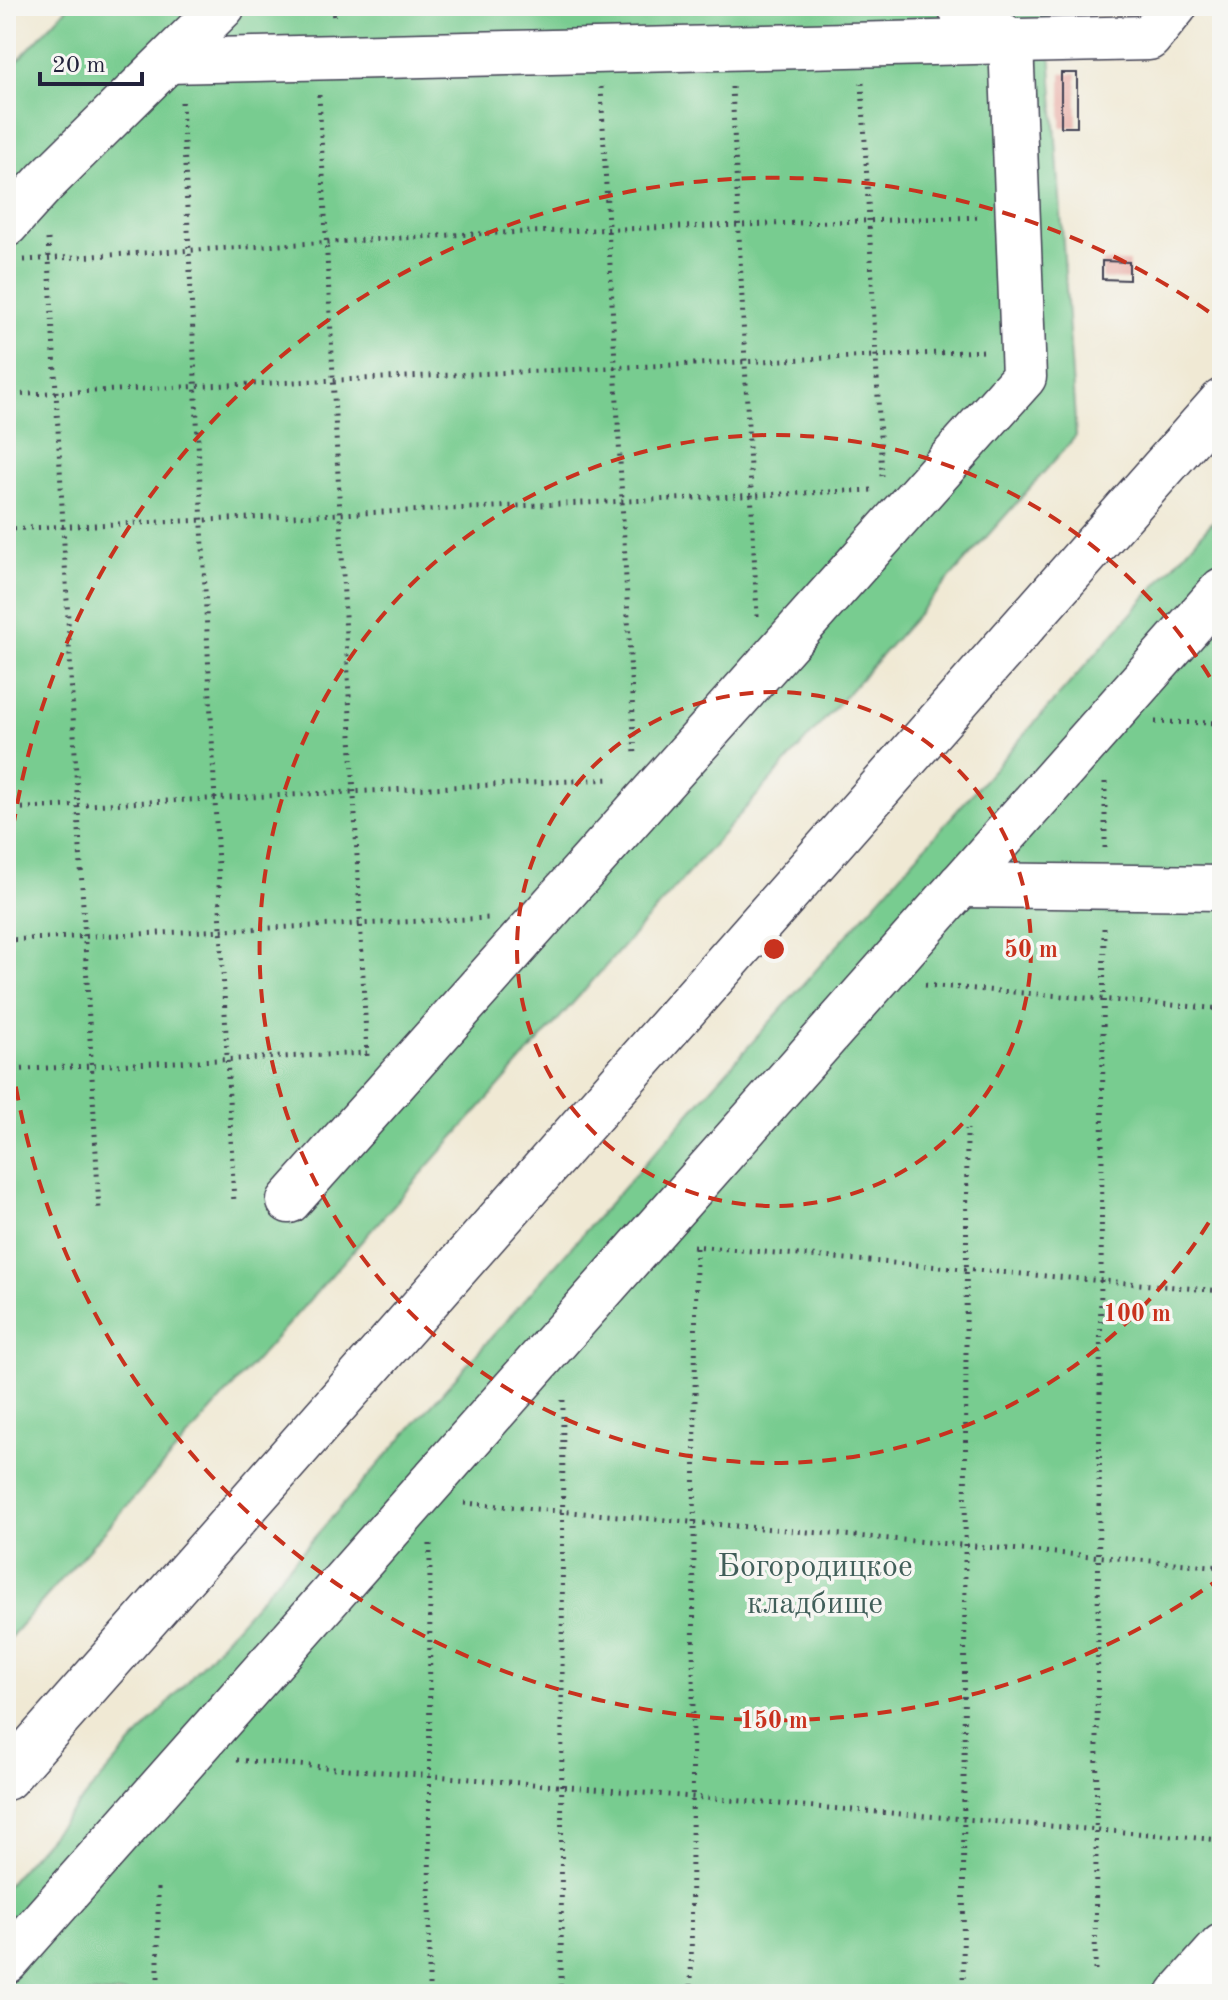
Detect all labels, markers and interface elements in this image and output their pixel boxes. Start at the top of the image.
scale bar [40,36,142,86]
text: 20 m [52,54,106,78]
centre of rings [760,935,788,963]
text: 50 m [1004,938,1058,963]
text: 100 m [1103,1303,1171,1327]
park label: Богородицкое кладбище [717,1552,913,1621]
text: 150 m [740,1709,808,1734]

